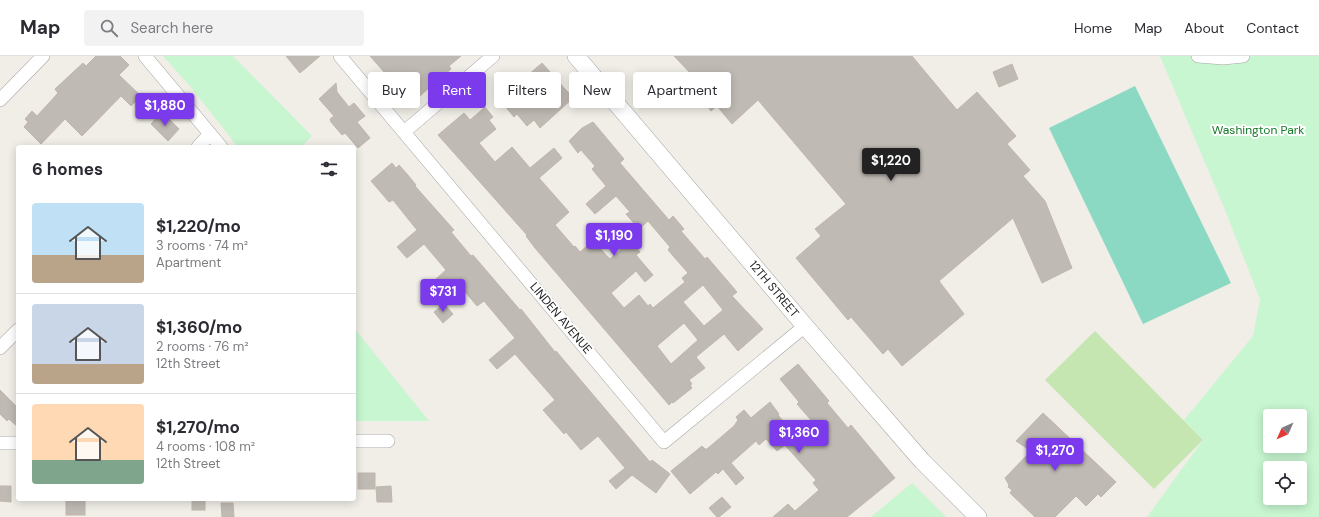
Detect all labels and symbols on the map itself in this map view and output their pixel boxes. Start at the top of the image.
pin: $1,880 [132,93,198,127]
park label: Washington Park [1212,122,1304,138]
pin: $1,220 [858,148,924,182]
pin: $1,190 [581,223,647,257]
street label: 12TH STREET [746,257,803,321]
pin: $731 [419,279,467,313]
street label: LINDEN AVENUE [526,279,596,357]
north arrow [1263,409,1307,453]
pin: $1,360 [766,420,832,454]
pin: $1,270 [1022,438,1088,472]

